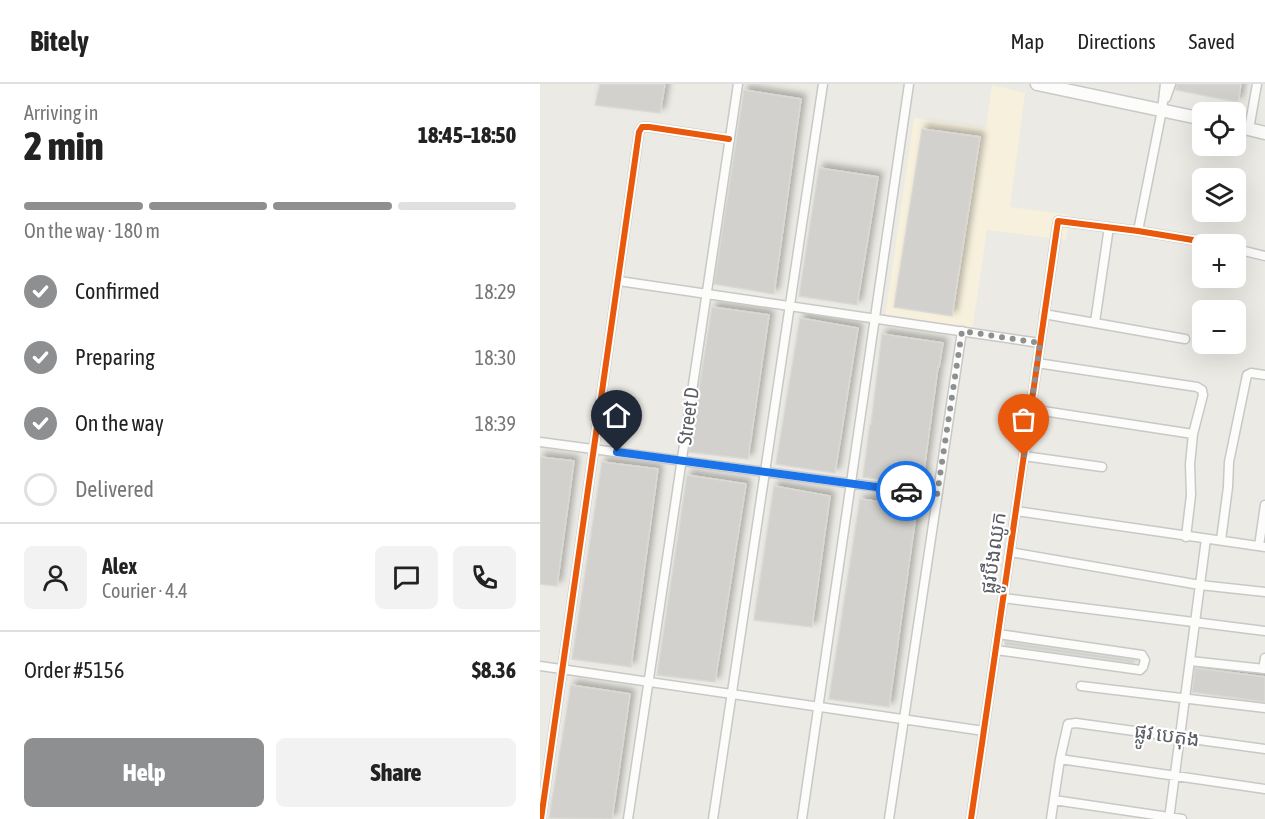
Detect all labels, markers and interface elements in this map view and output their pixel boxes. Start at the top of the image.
text: Bitely [30,25,89,57]
text: Map [1010,29,1044,53]
text: Directions [1077,29,1156,53]
text: Saved [1189,29,1235,53]
text: Arriving in [24,101,98,124]
map controls [1192,102,1246,354]
button: locate [1192,102,1246,156]
text: 18:45–18:50 [418,122,516,148]
text: 2 min [24,124,104,168]
button: layers [1192,168,1246,222]
text: On the way · 180 m [24,219,160,242]
button: + [1192,234,1246,288]
icon: check [24,275,57,308]
text: Confirmed [75,278,160,304]
text: 18:29 [475,280,516,303]
button: − [1192,300,1246,354]
icon: check [24,341,57,374]
text: Preparing [75,344,155,370]
text: 18:30 [475,346,516,369]
street label: Street D [672,386,703,446]
pin [591,390,642,452]
pin [998,394,1049,456]
icon: home [600,399,633,432]
icon: bag [1007,403,1040,436]
icon: check [24,407,57,440]
text: On the way [75,410,164,436]
text: 18:39 [475,412,516,435]
courier [876,461,936,521]
icon: car [890,475,923,508]
text: Delivered [75,476,154,502]
street label: ផ្លូវបឹងឈូក [975,511,1017,596]
button: person [24,546,87,609]
button: chat [375,546,438,609]
button: phone [453,546,516,609]
text: Alex [102,553,137,579]
text: Courier · 4.4 [102,579,188,602]
text: Order #5156 [24,657,124,683]
text: $8.36 [472,657,516,683]
street label: ផ្លូវ បេតុង [1132,719,1201,758]
button: Help [24,738,264,807]
button: Share [276,738,516,807]

